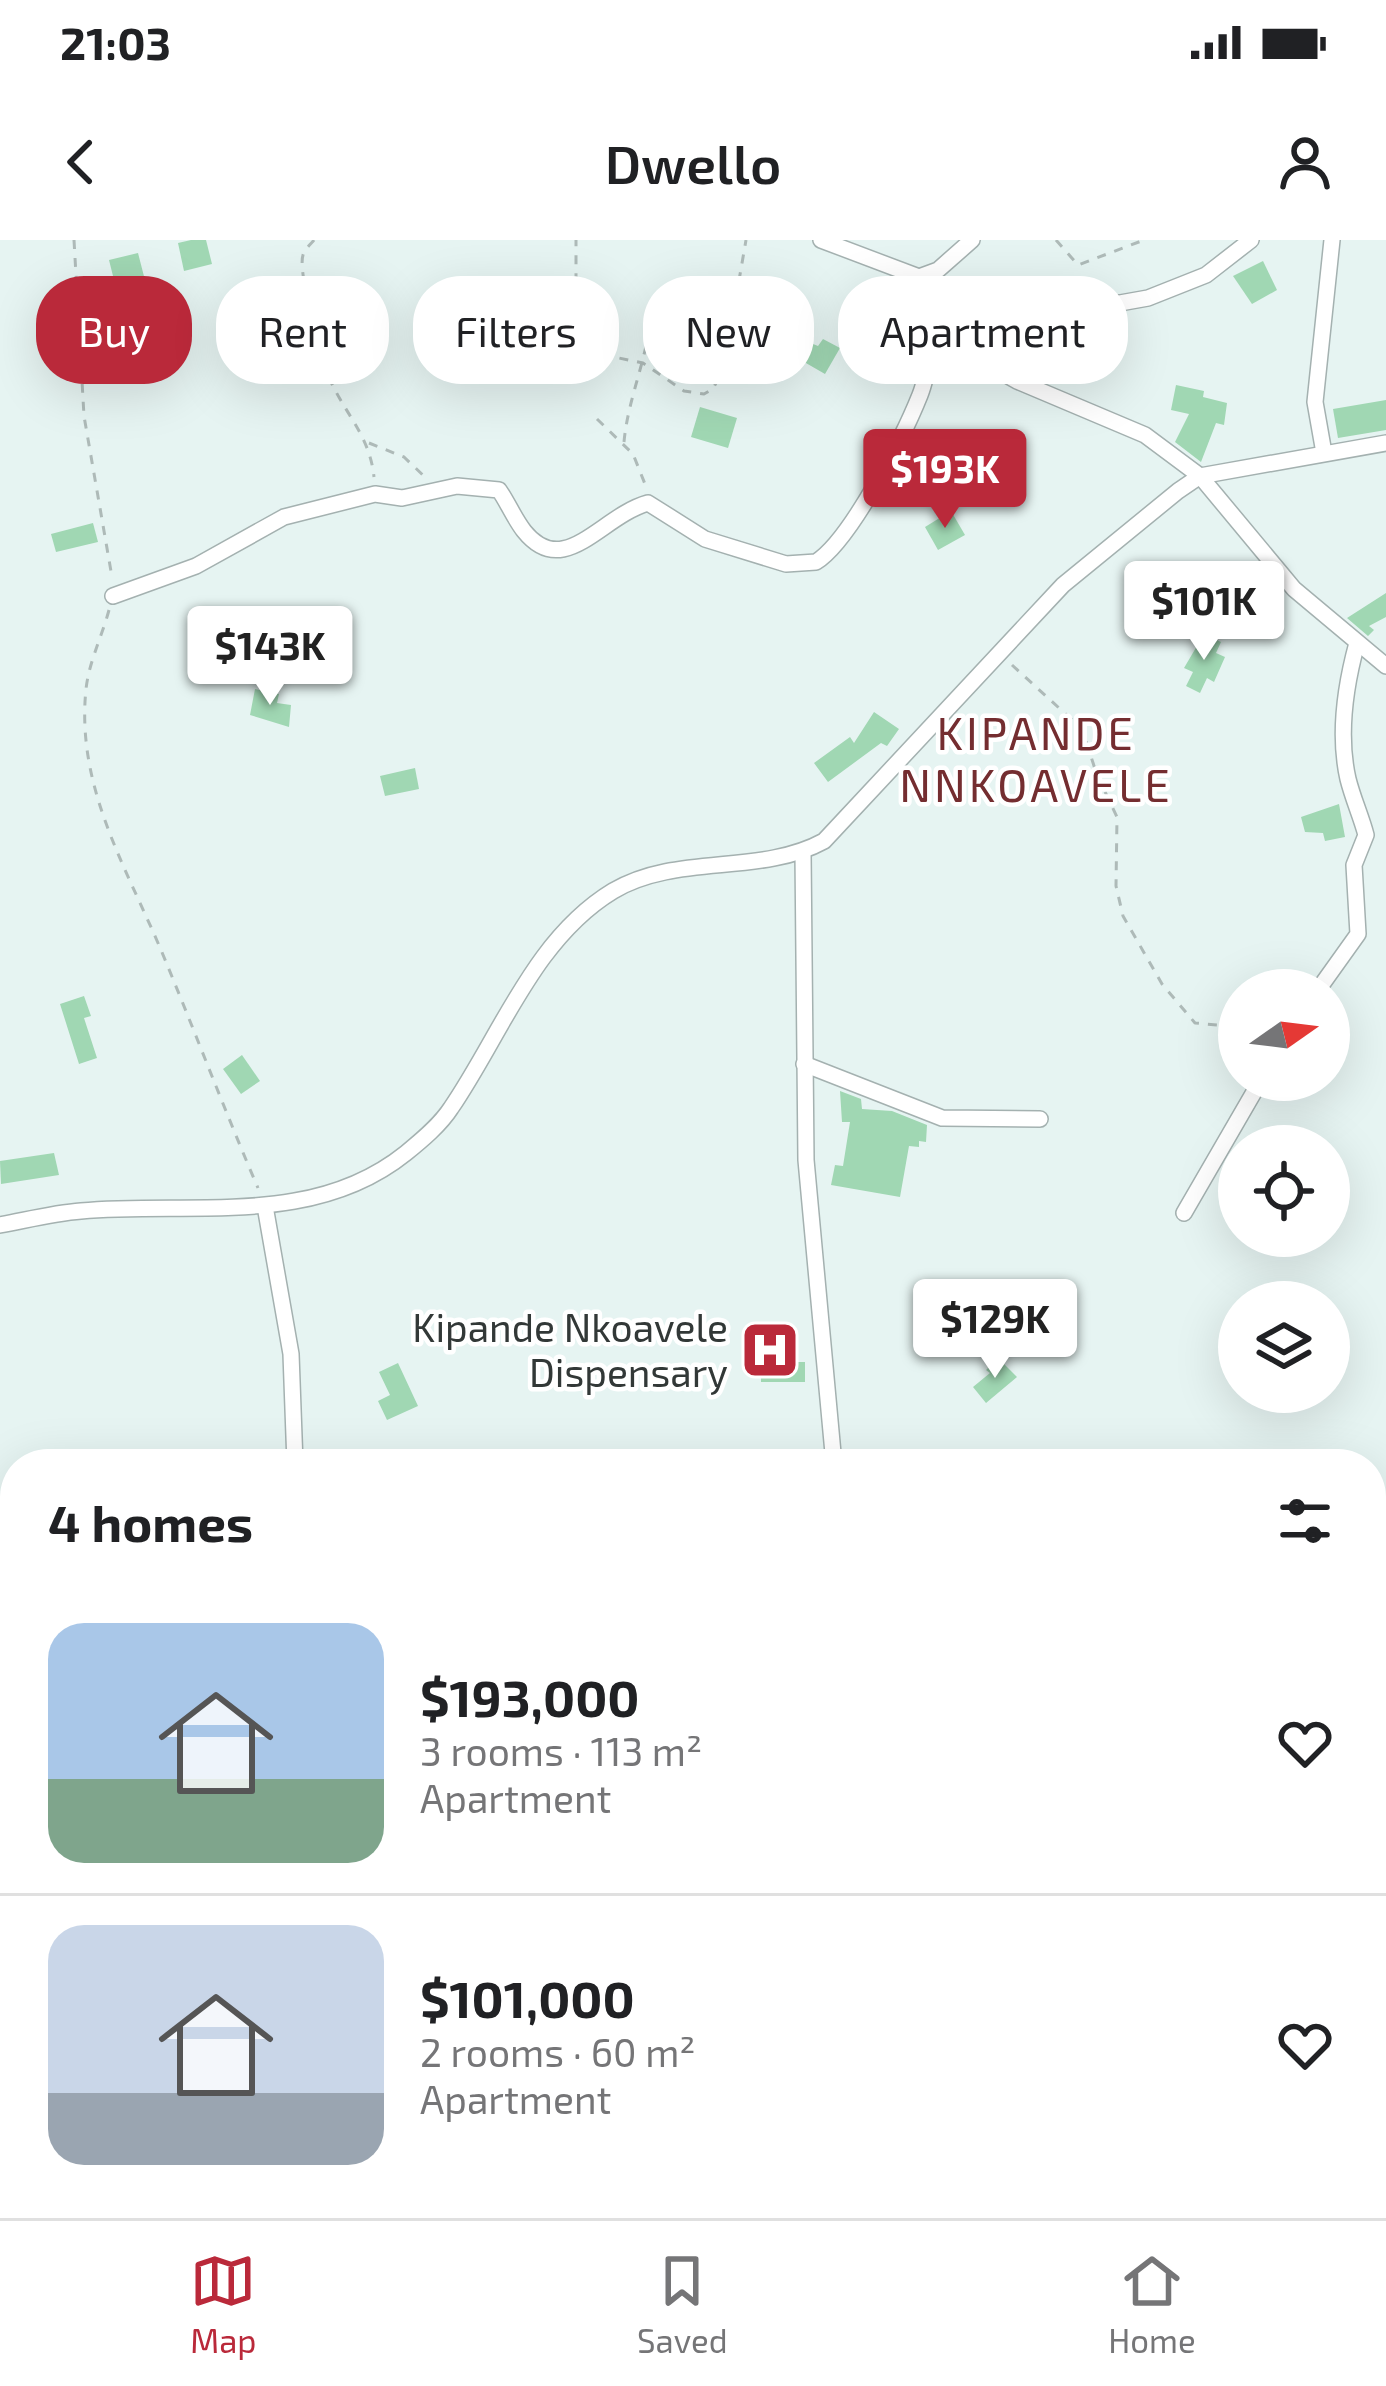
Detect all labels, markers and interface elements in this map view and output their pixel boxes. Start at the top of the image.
text: 21:03 [60,15,171,69]
icon: back [48,129,114,195]
icon: person [1272,129,1338,195]
text: Dwello [605,130,781,195]
chip: Buy [36,276,192,384]
chip: Rent [216,276,389,384]
chip: Filters [413,276,619,384]
chip: New [643,276,814,384]
chip: Apartment [838,276,1128,384]
pin: $193K [861,429,1029,531]
text: $193K [890,444,1000,491]
pin: $101K [1120,561,1288,663]
text: $101K [1151,576,1257,623]
pin: $143K [186,606,354,708]
text: $143K [214,621,326,668]
district label: KIPANDE NNKOAVELE [899,705,1173,811]
north arrow [1218,969,1350,1101]
map controls [1218,969,1350,1413]
button: locate [1218,1125,1350,1257]
pin: $129K [911,1279,1079,1381]
button: layers [1218,1281,1350,1413]
text: $129K [940,1294,1050,1341]
place label: Kipande Nkoavele Dispensary [412,1303,728,1395]
hospital icon: Kipande Nkoavele Dispensary [739,1319,801,1381]
icon: filters [1272,1488,1338,1554]
text: 4 homes [48,1491,253,1552]
text: $193,000 [420,1666,640,1727]
icon: home [144,1671,288,1815]
icon: heart [1272,1710,1338,1776]
text: 3 rooms · 113 m² [420,1727,702,1774]
text: Apartment [420,1774,611,1821]
text: $101,000 [420,1967,635,2028]
icon: home [144,1973,288,2117]
icon: heart [1272,2012,1338,2078]
text: 2 rooms · 60 m² [420,2028,695,2075]
text: Apartment [420,2075,611,2122]
tab: Map [190,2248,257,2360]
tab: Saved [637,2248,728,2360]
tab: Home [1108,2248,1196,2360]

